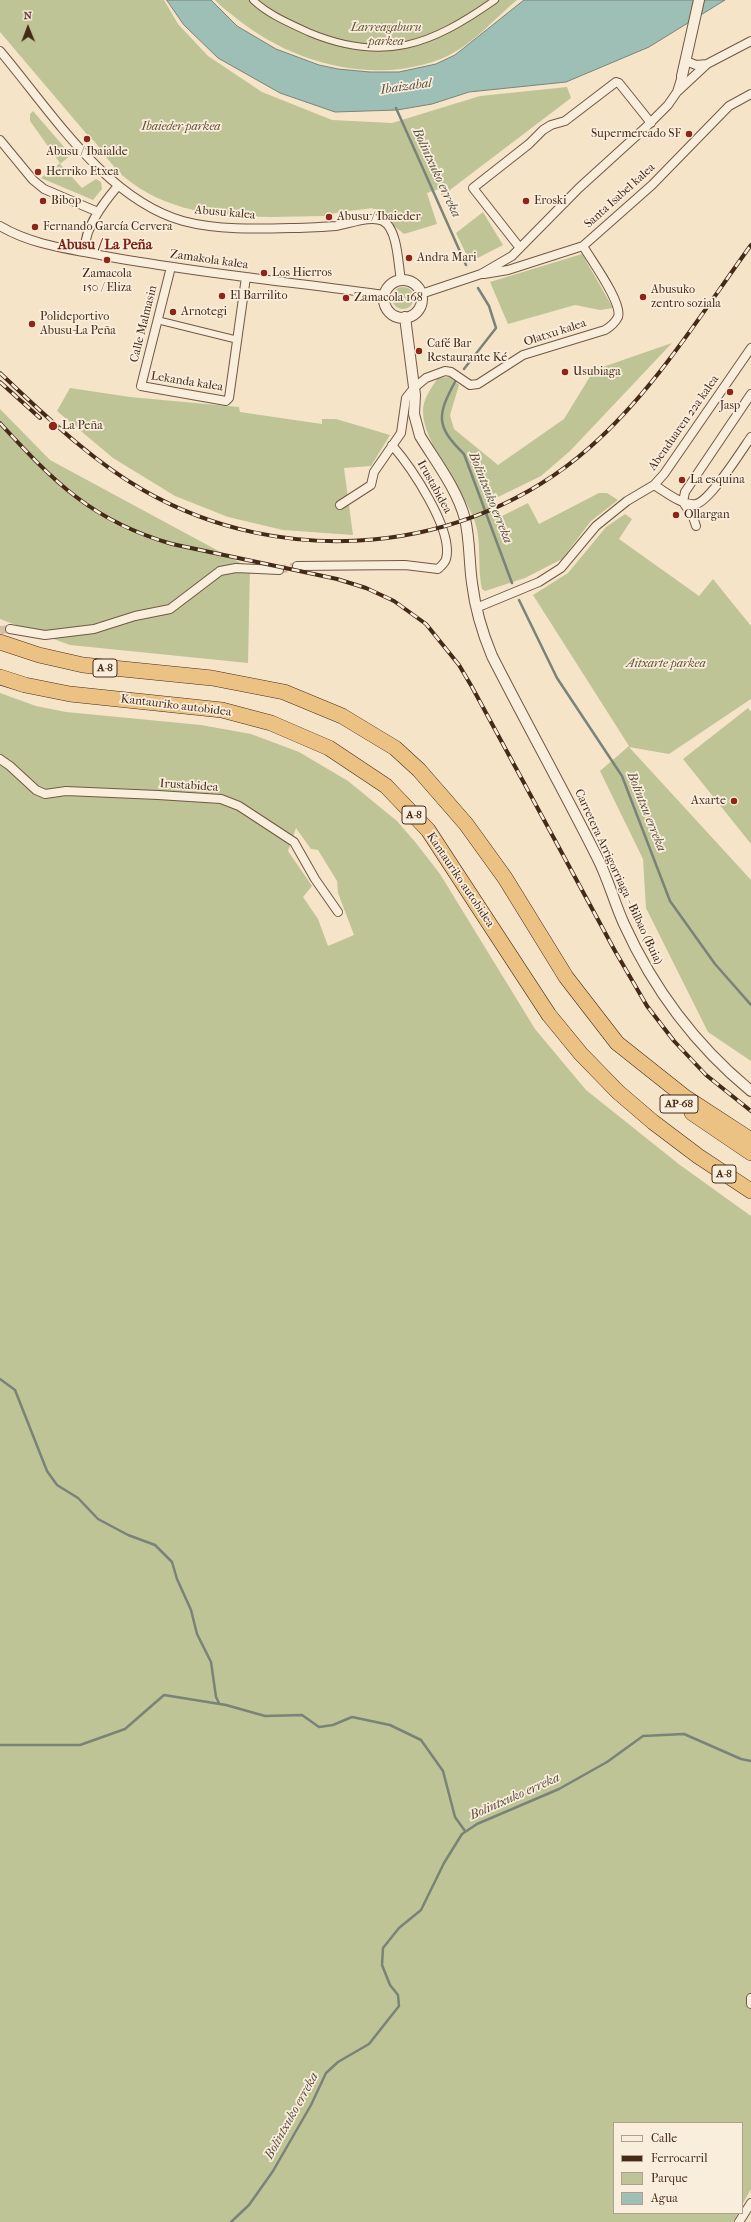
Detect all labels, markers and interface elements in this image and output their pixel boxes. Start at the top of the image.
north arrow [8,8,48,48]
text: N [23,9,32,22]
park label: Larreagaburu parkea [351,21,421,49]
water label: Ibaizabal [379,76,433,98]
park label: Ibaieder parkea [142,120,220,134]
water label: Bolintxuko erreka [408,126,464,220]
place label: Supermercado SF [591,127,681,141]
marker: Supermercado SF [684,129,694,139]
marker: Abusu / Ibaialde [82,134,92,144]
place label: Abusu / Ibaialde [46,145,128,159]
street label: Santa Isabel kalea [582,160,658,232]
place label: Herriko Etxea [46,165,119,179]
marker: Herriko Etxea [33,167,43,177]
place label: Bibop [51,194,81,208]
place label: Eroski [534,194,567,208]
marker: Bibop [38,196,48,206]
marker: Eroski [521,196,531,206]
street label: Abusu kalea [194,203,256,223]
place label: Abusu / Ibaieder [337,210,421,224]
marker: Abusu / Ibaieder [324,212,334,222]
place label: Fernando García Cervera [43,220,173,234]
marker: Fernando García Cervera [30,222,40,232]
district label: Abusu / La Peña [58,238,152,254]
street label: Zamakola kalea [169,247,249,273]
place label: Andra Mari [417,251,477,265]
marker: Andra Mari [404,253,414,263]
marker: Zamacola 150 / Eliza [102,255,112,265]
place label: Los Hierros [272,266,332,280]
place label: Zamacola 150 / Eliza [82,267,132,295]
marker: Los Hierros [259,268,269,278]
place label: Abusuko zentro soziala [651,283,721,311]
street label: Calle Malmasin [127,284,161,364]
place label: El Barrilito [230,289,287,303]
marker: El Barrilito [217,291,227,301]
place label: Zamacola 168 [354,291,423,305]
marker: Abusuko zentro soziala [638,292,648,302]
marker: Zamacola 168 [341,293,351,303]
place label: Arnotegi [181,305,227,319]
marker: Arnotegi [168,307,178,317]
place label: Polideportivo Abusu-La Peña [40,310,116,338]
street label: Olatxu kalea [522,316,588,350]
marker: Polideportivo Abusu-La Peña [27,319,37,329]
place label: Café Bar Restaurante Ké [427,337,507,365]
marker: Café Bar Restaurante Ké [414,346,424,356]
place label: Usubiaga [573,365,621,379]
marker: Usubiaga [560,367,570,377]
street label: Lekanda kalea [150,369,224,395]
street label: Abenduaren 22a kalea [646,373,722,473]
marker: Jasp [725,387,735,397]
place label: Jasp [720,399,740,413]
place label: La Peña [62,419,103,433]
marker: La Peña [47,420,59,432]
water label: Bolintxuko erreka [465,450,515,546]
street label: Irustabidea [414,458,454,516]
place label: La esquina [690,473,745,487]
marker: La esquina [677,475,687,485]
place label: Ollargan [684,508,730,522]
marker: Ollargan [671,510,681,520]
park label: Aitxarte parkea [626,657,706,671]
road number: A-8 [93,659,117,677]
street label: Kantauriko autobidea [120,692,232,720]
water label: Bolintxu erreka [623,770,669,854]
street label: Irustabidea [159,777,219,795]
street label: Carretera Arrigorriaga - Bilbao (Buia) [571,787,665,967]
place label: Axarte [691,794,726,808]
marker: Axarte [729,796,739,806]
road number: A-8 [402,806,426,824]
street label: Kantauriko autobidea [423,830,497,930]
road number: AP-68 [660,1095,698,1113]
road number: A-8 [712,1165,736,1183]
water label: Bolintxuko erreka [468,1770,562,1824]
water label: Bolintxuko erreka [262,2070,322,2162]
legend [613,2122,743,2214]
text: Calle [651,2131,677,2145]
text: Ferrocarril [651,2151,707,2165]
text: Parque [651,2171,688,2185]
text: Agua [651,2191,678,2205]

